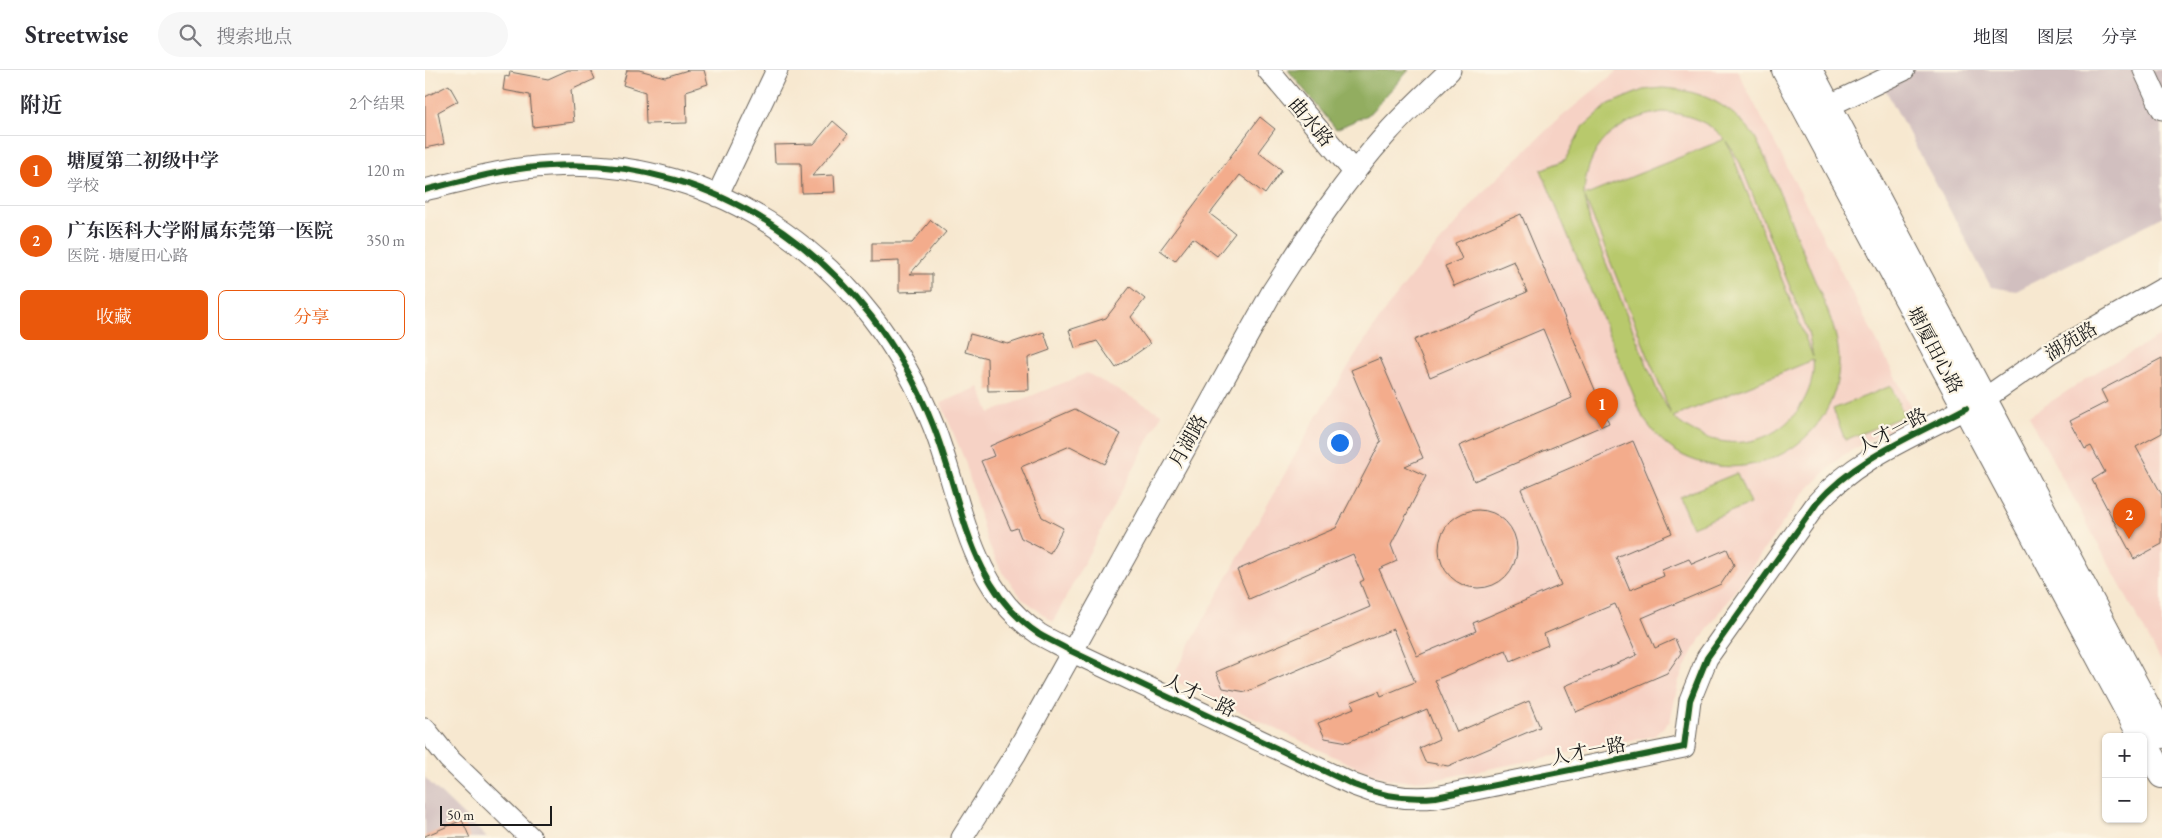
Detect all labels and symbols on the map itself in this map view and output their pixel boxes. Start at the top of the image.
street label: 曲水路 [1283,92,1339,152]
street label: 塘厦田心路 [1902,302,1968,398]
street label: 湖苑路 [2040,316,2102,366]
pin: 1 [1586,388,1618,429]
street label: 人才一路 [1853,402,1931,460]
street label: 月湖路 [1163,410,1213,472]
your location [1327,430,1353,456]
pin: 2 [2113,498,2145,539]
street label: 人才一路 [1160,668,1240,722]
street label: 人才一路 [1548,731,1628,771]
scale bar [440,803,553,826]

